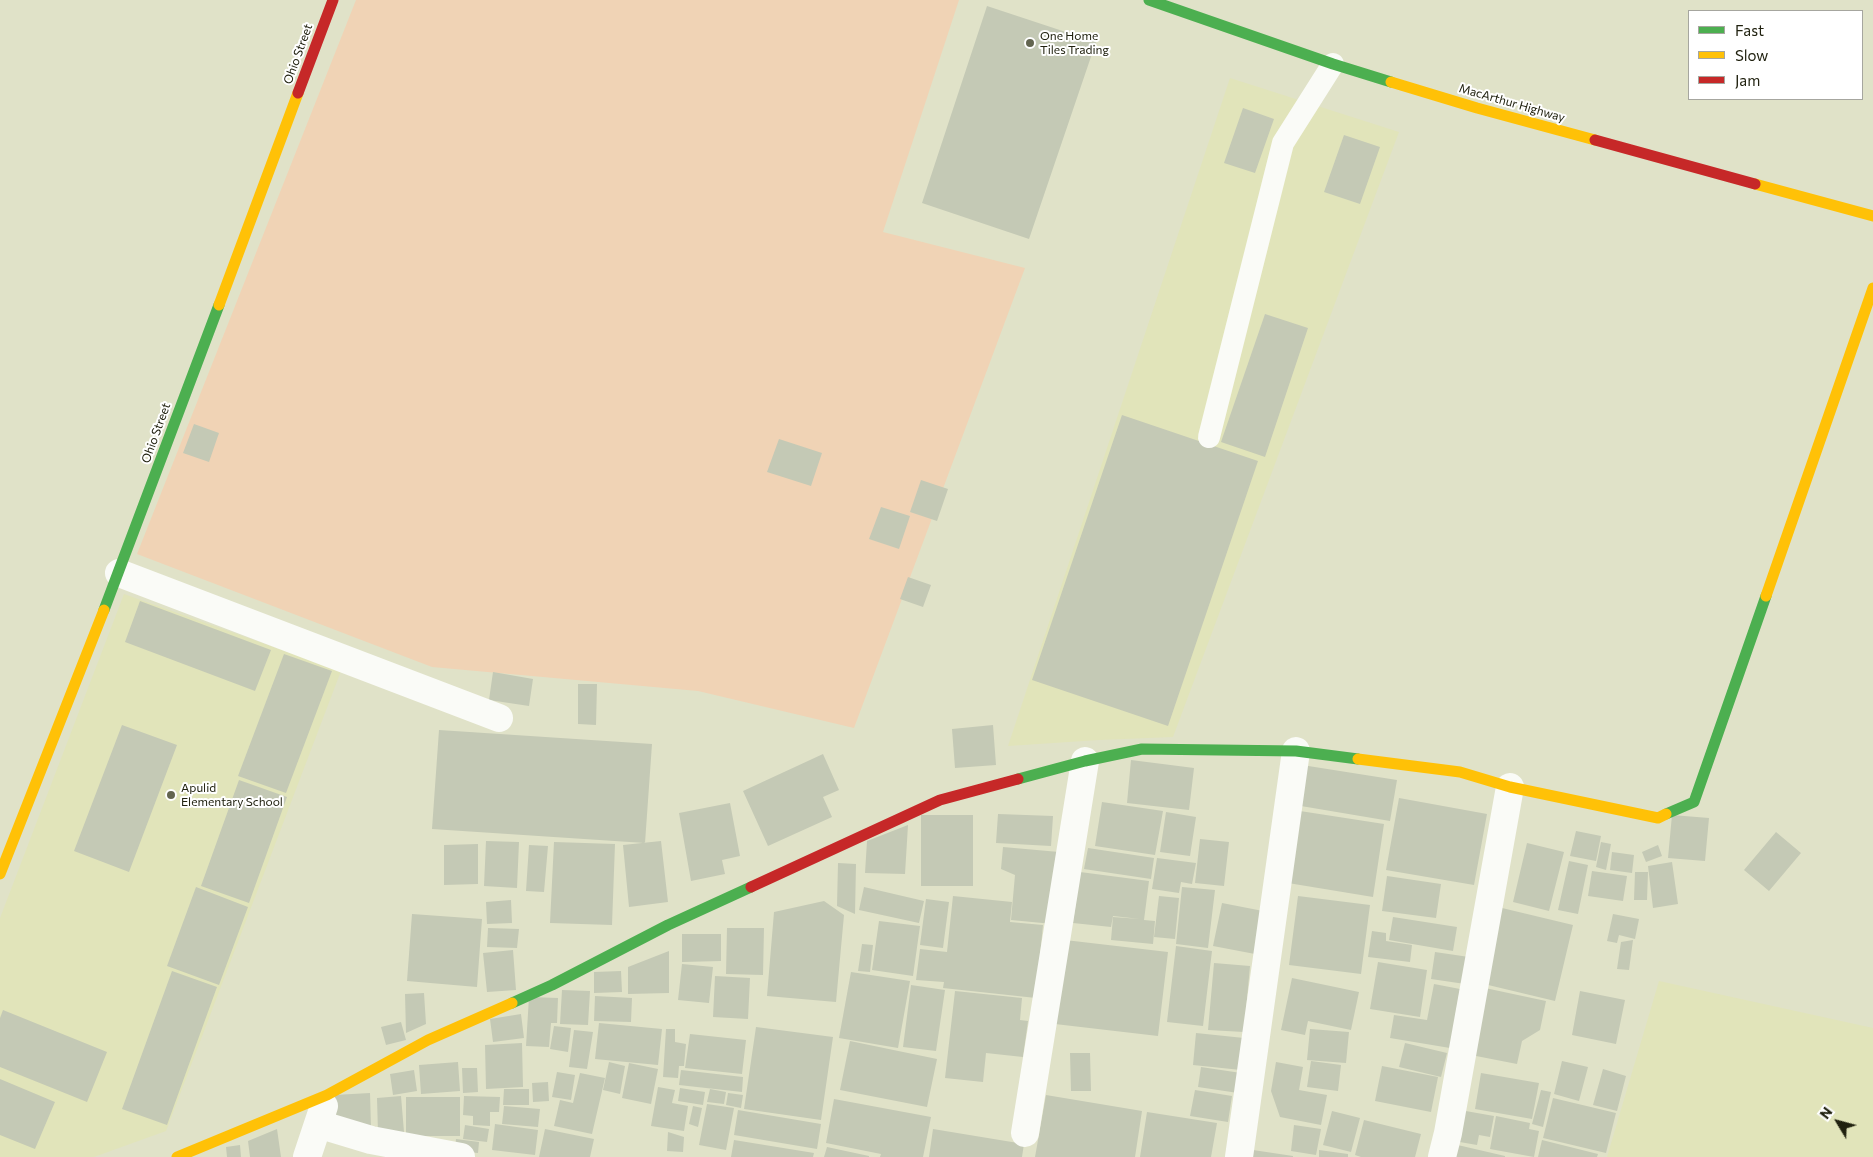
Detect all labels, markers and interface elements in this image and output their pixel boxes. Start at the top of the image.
legend [1688,10,1863,100]
text: Fast [1735,21,1764,39]
street label: Ohio Street [280,22,316,86]
place label: One Home Tiles Trading [1040,29,1109,57]
marker: One Home Tiles Trading [1024,37,1036,49]
text: Slow [1735,46,1768,64]
text: Jam [1735,71,1760,89]
street label: MacArthur Highway [1457,81,1567,125]
street label: Ohio Street [138,401,174,465]
place label: Apulid Elementary School [181,781,283,809]
marker: Apulid Elementary School [165,789,177,801]
north arrow [1813,1097,1863,1147]
text: N [1816,1103,1836,1122]

